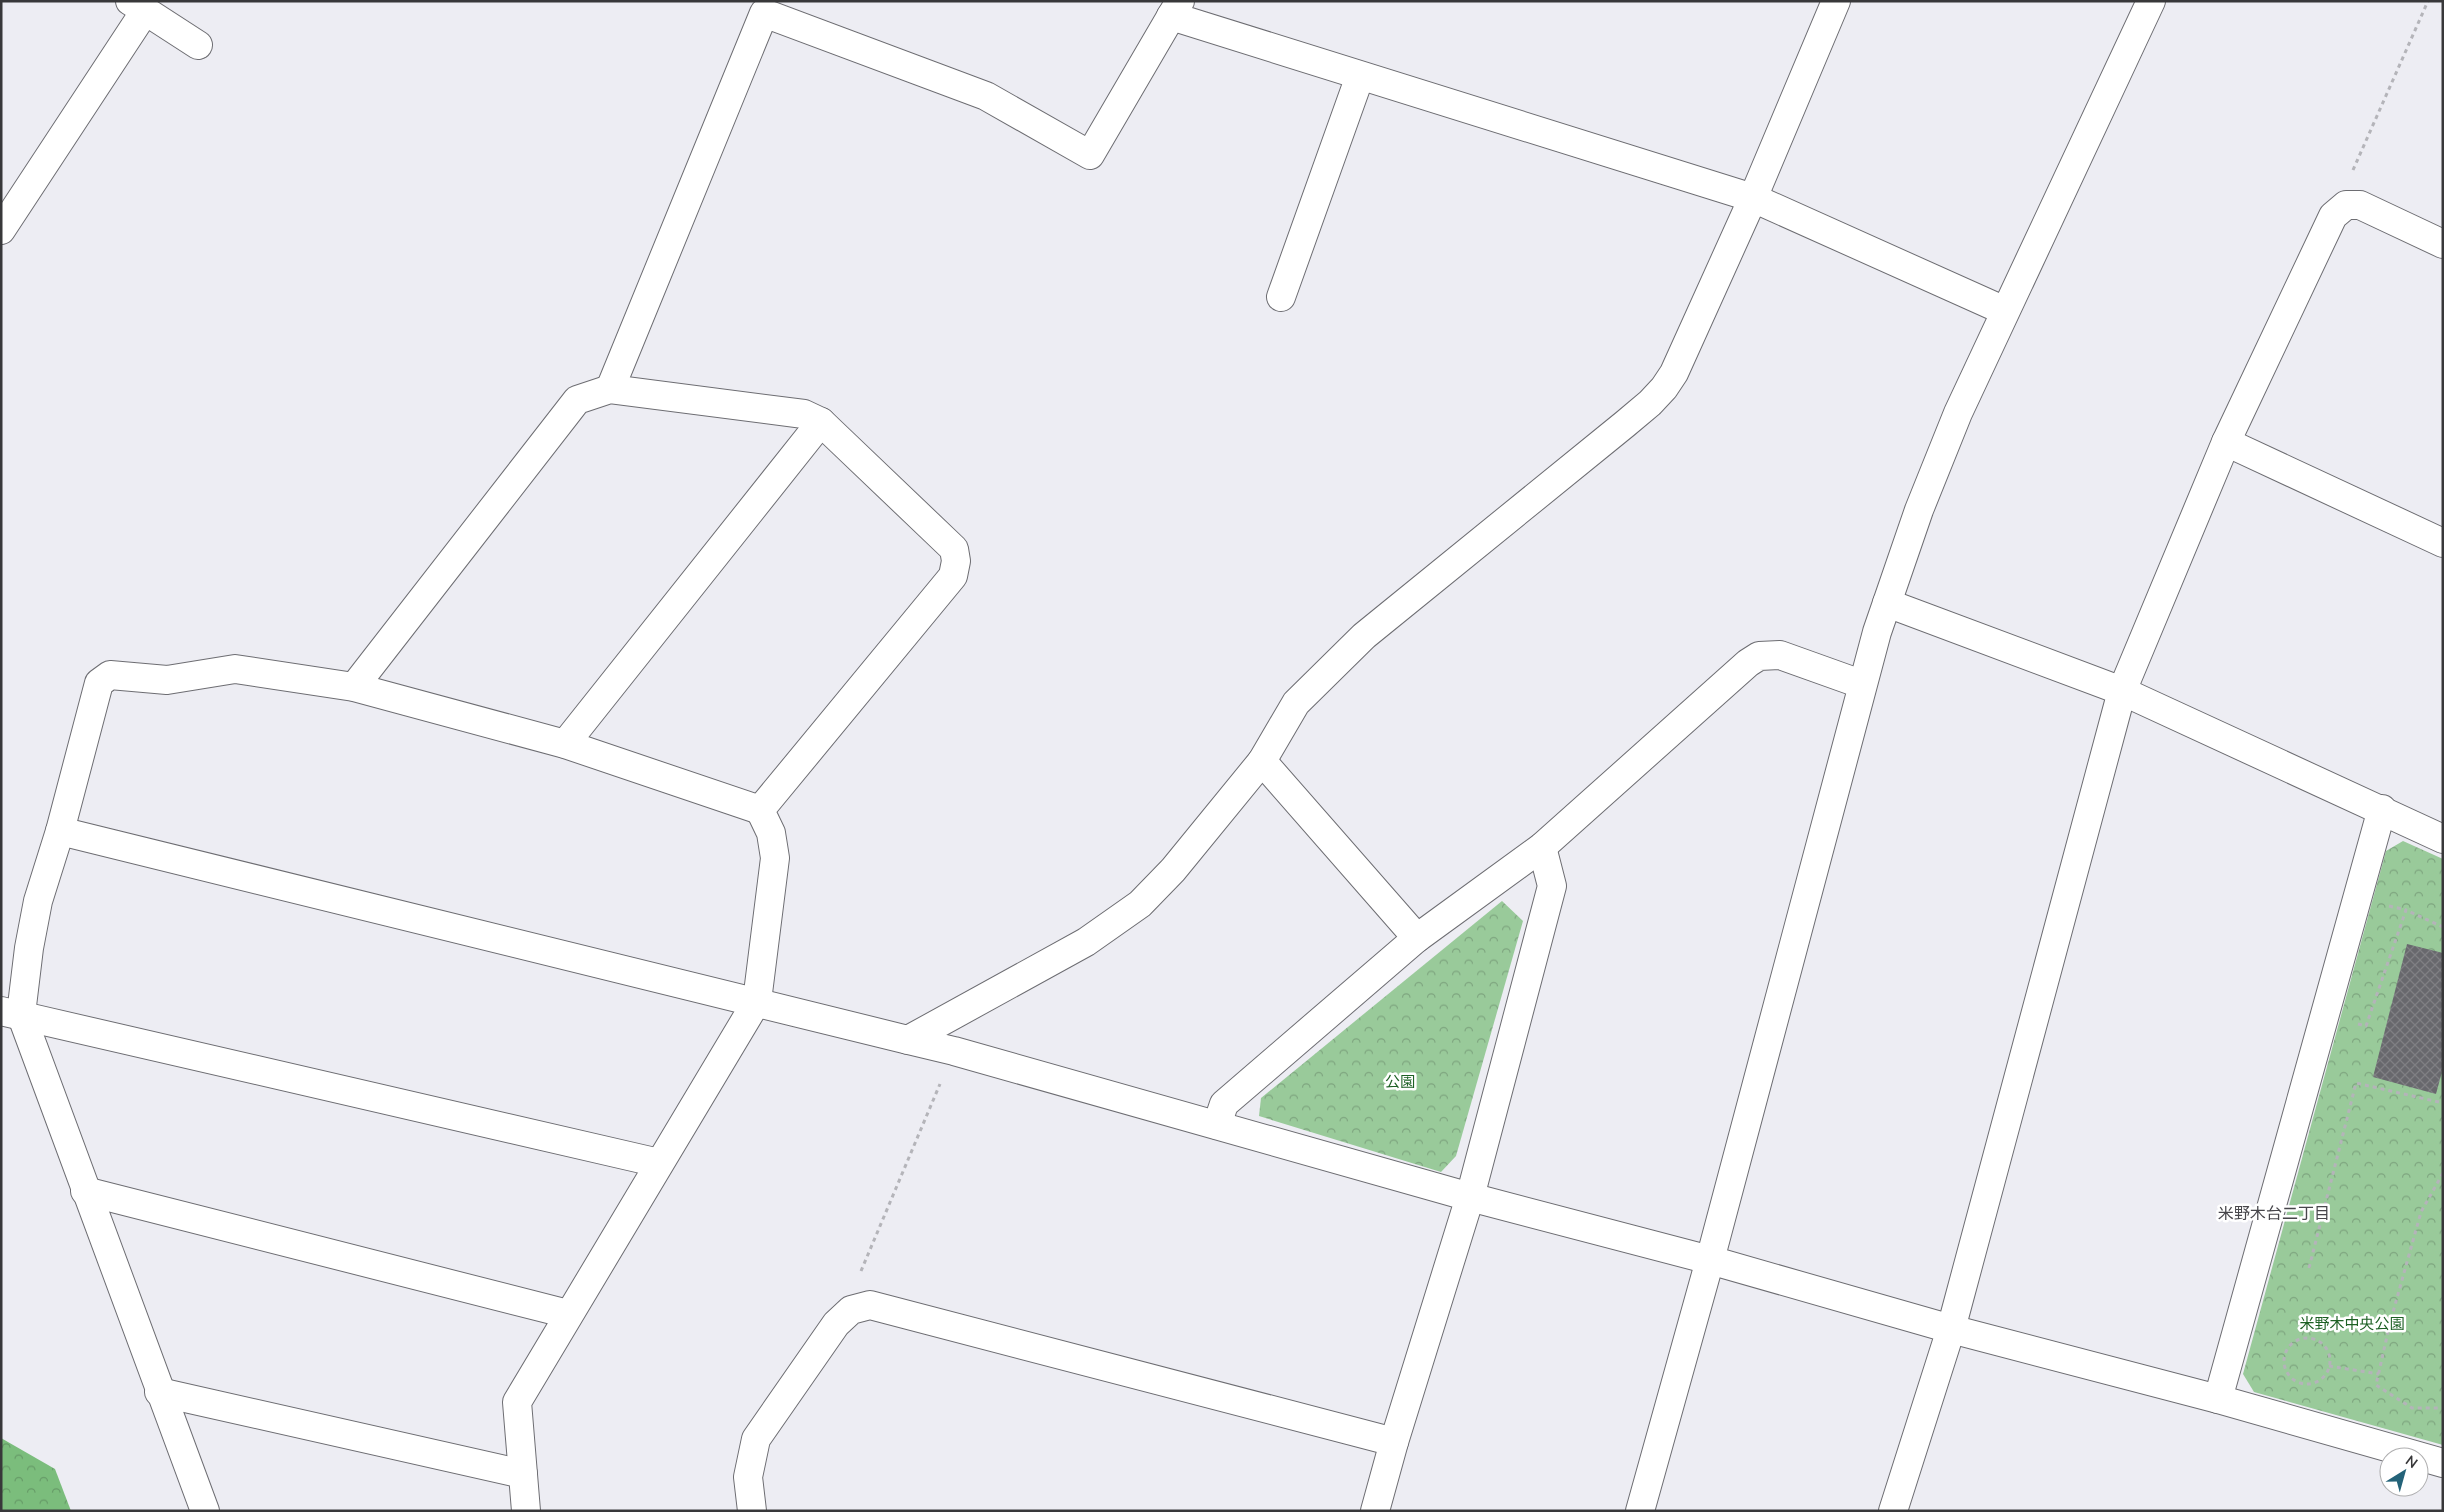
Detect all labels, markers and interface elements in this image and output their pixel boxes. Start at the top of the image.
park label: 公園 [1385,1072,1415,1091]
district label: 米野木台二丁目 [2218,1203,2330,1223]
park label: 米野木中央公園 [2299,1314,2405,1333]
north arrow [2379,1447,2429,1497]
text: N [2402,1451,2421,1472]

